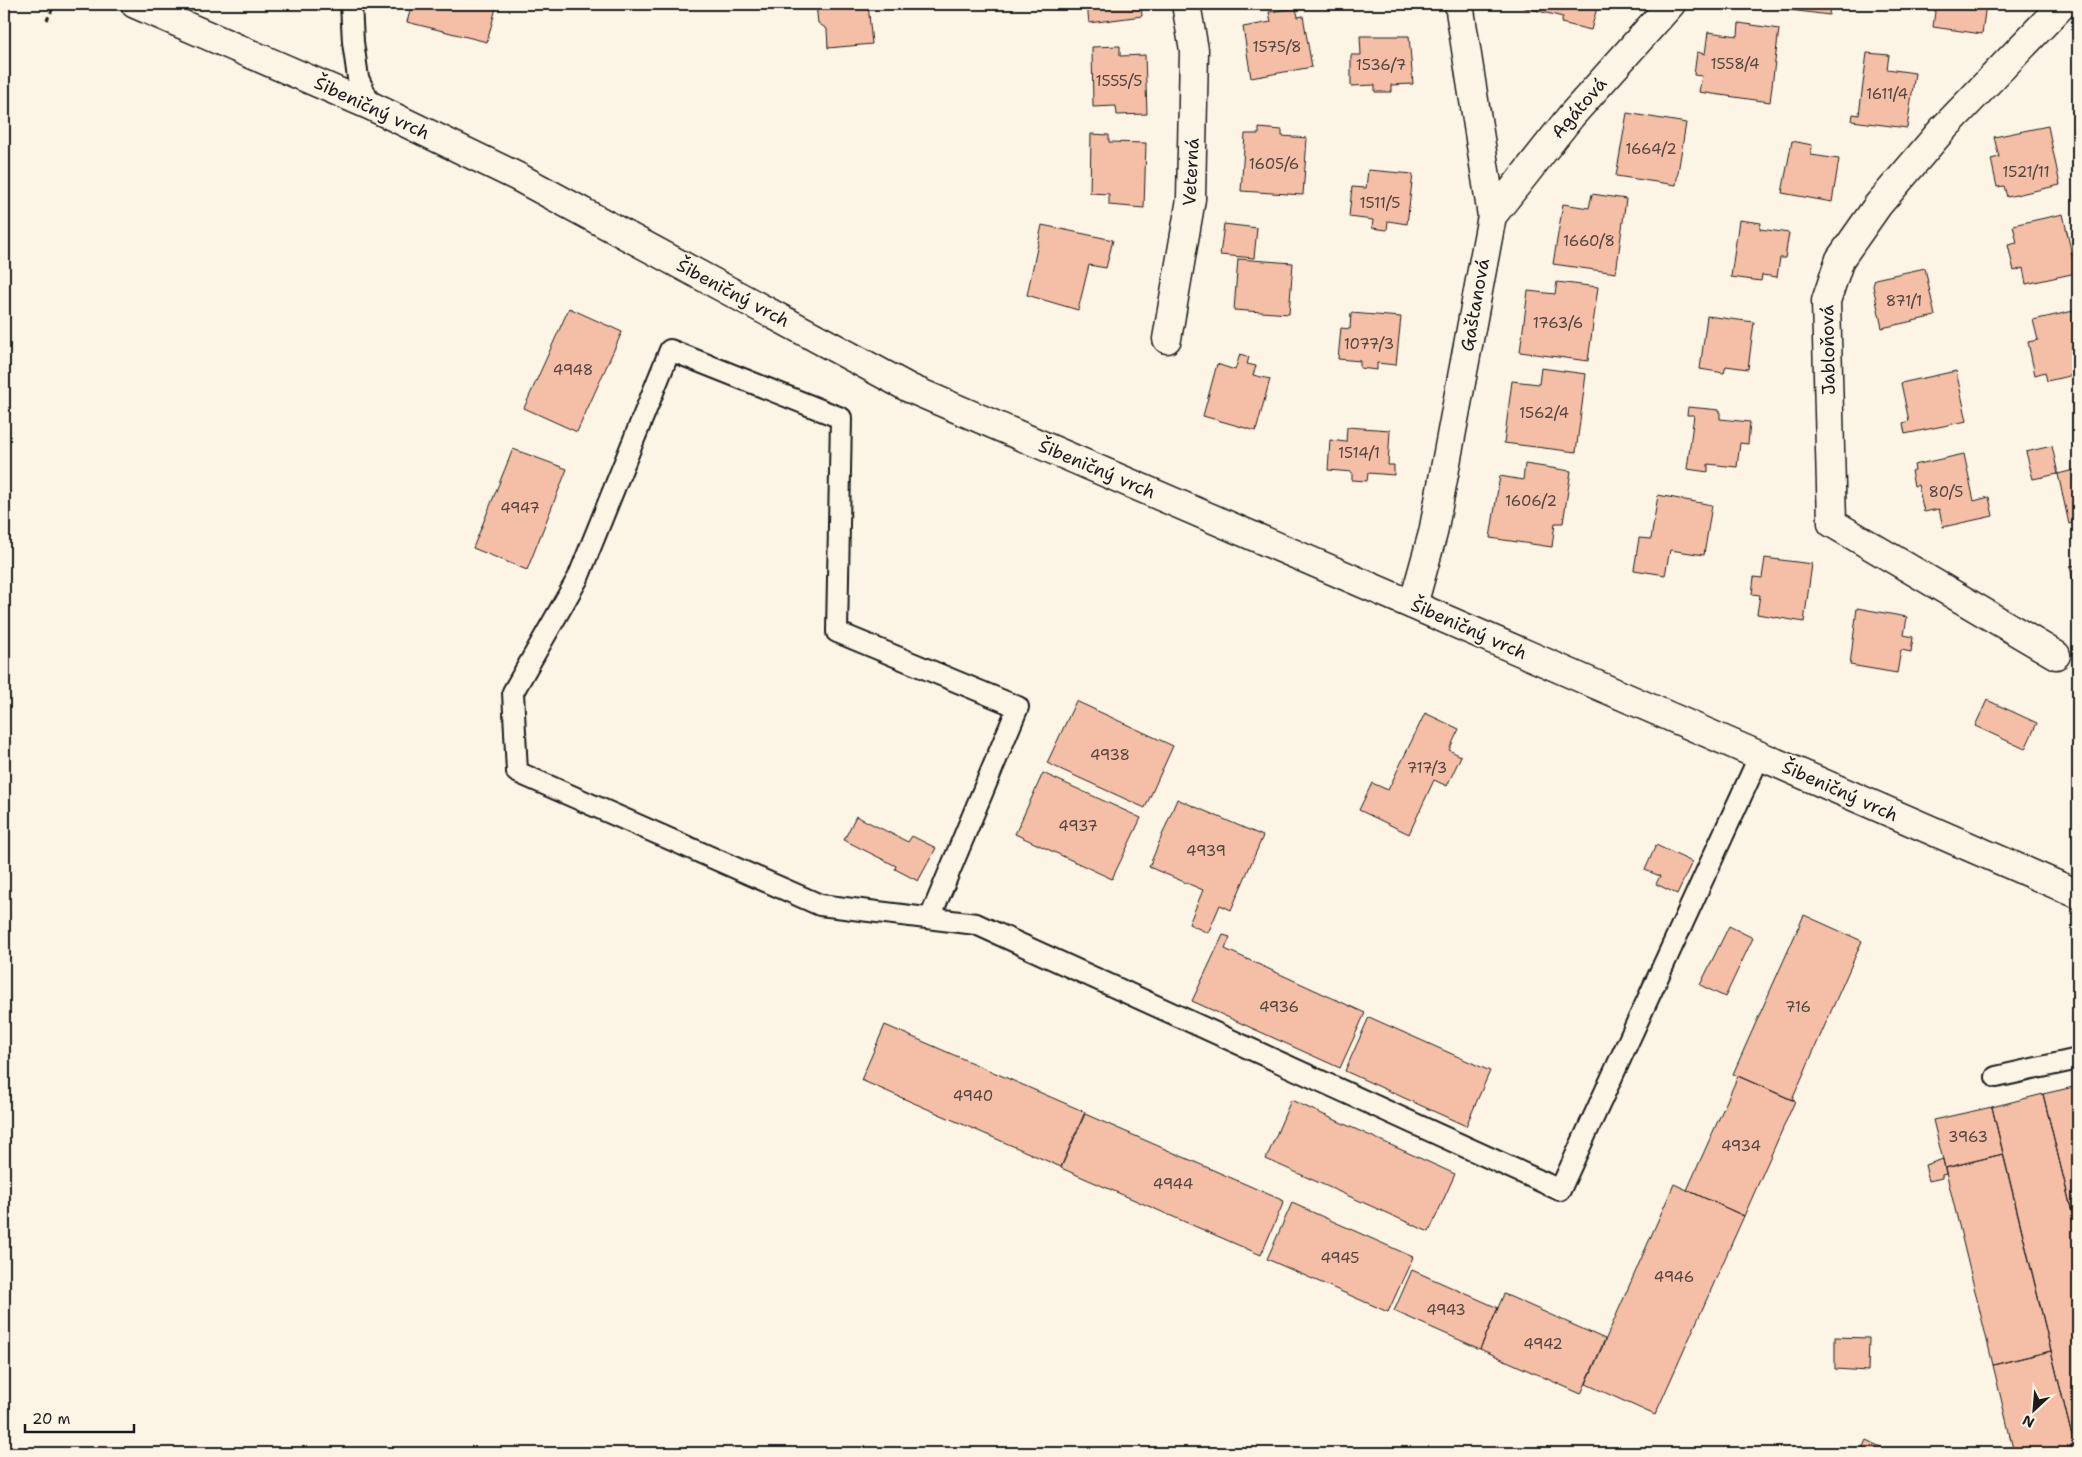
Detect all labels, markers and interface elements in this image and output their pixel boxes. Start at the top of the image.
house number: 1575/8 [1252,37,1302,57]
house number: 1558/4 [1711,54,1759,74]
house number: 1536/7 [1356,55,1406,75]
street label: Šibeničný vrch [310,71,434,145]
house number: 1555/5 [1095,71,1143,91]
street label: Agátová [1546,72,1612,144]
house number: 1611/4 [1866,84,1908,104]
street label: Veterná [1177,137,1205,207]
house number: 1664/2 [1625,139,1677,159]
house number: 1605/6 [1249,154,1299,174]
house number: 1521/11 [2002,162,2050,182]
house number: 1511/5 [1360,193,1400,213]
house number: 1660/8 [1563,231,1615,251]
street label: Šibeničný vrch [672,253,794,333]
street label: Gaštanová [1455,257,1495,353]
house number: 871/1 [1886,291,1922,311]
street label: Jabloňová [1815,305,1841,395]
house number: 1763/6 [1533,313,1583,333]
house number: 1077/3 [1344,334,1394,354]
house number: 4948 [553,360,593,380]
house number: 1562/4 [1519,403,1569,423]
street label: Šibeničný vrch [1035,434,1159,504]
house number: 1514/1 [1338,443,1380,463]
house number: 80/5 [1929,482,1963,502]
house number: 1606/2 [1505,491,1557,511]
house number: 4947 [500,498,540,518]
street label: Šibeničný vrch [1407,593,1531,665]
house number: 4938 [1090,745,1130,765]
street label: Šibeničný vrch [1778,755,1902,827]
house number: 717/3 [1407,758,1447,778]
house number: 4937 [1058,816,1098,836]
house number: 4939 [1186,841,1226,861]
house number: 4936 [1259,997,1299,1017]
house number: 716 [1785,997,1811,1017]
house number: 4940 [953,1086,993,1106]
house number: 3963 [1948,1127,1988,1147]
house number: 4934 [1721,1136,1761,1156]
house number: 4944 [1153,1174,1193,1194]
house number: 4945 [1321,1248,1359,1268]
house number: 4946 [1654,1267,1694,1287]
house number: 4943 [1426,1300,1466,1320]
house number: 4942 [1523,1334,1563,1354]
north arrow [2010,1384,2060,1434]
scale bar [25,1402,134,1434]
text: 20 m [32,1409,71,1429]
text: N [2019,1411,2037,1432]

